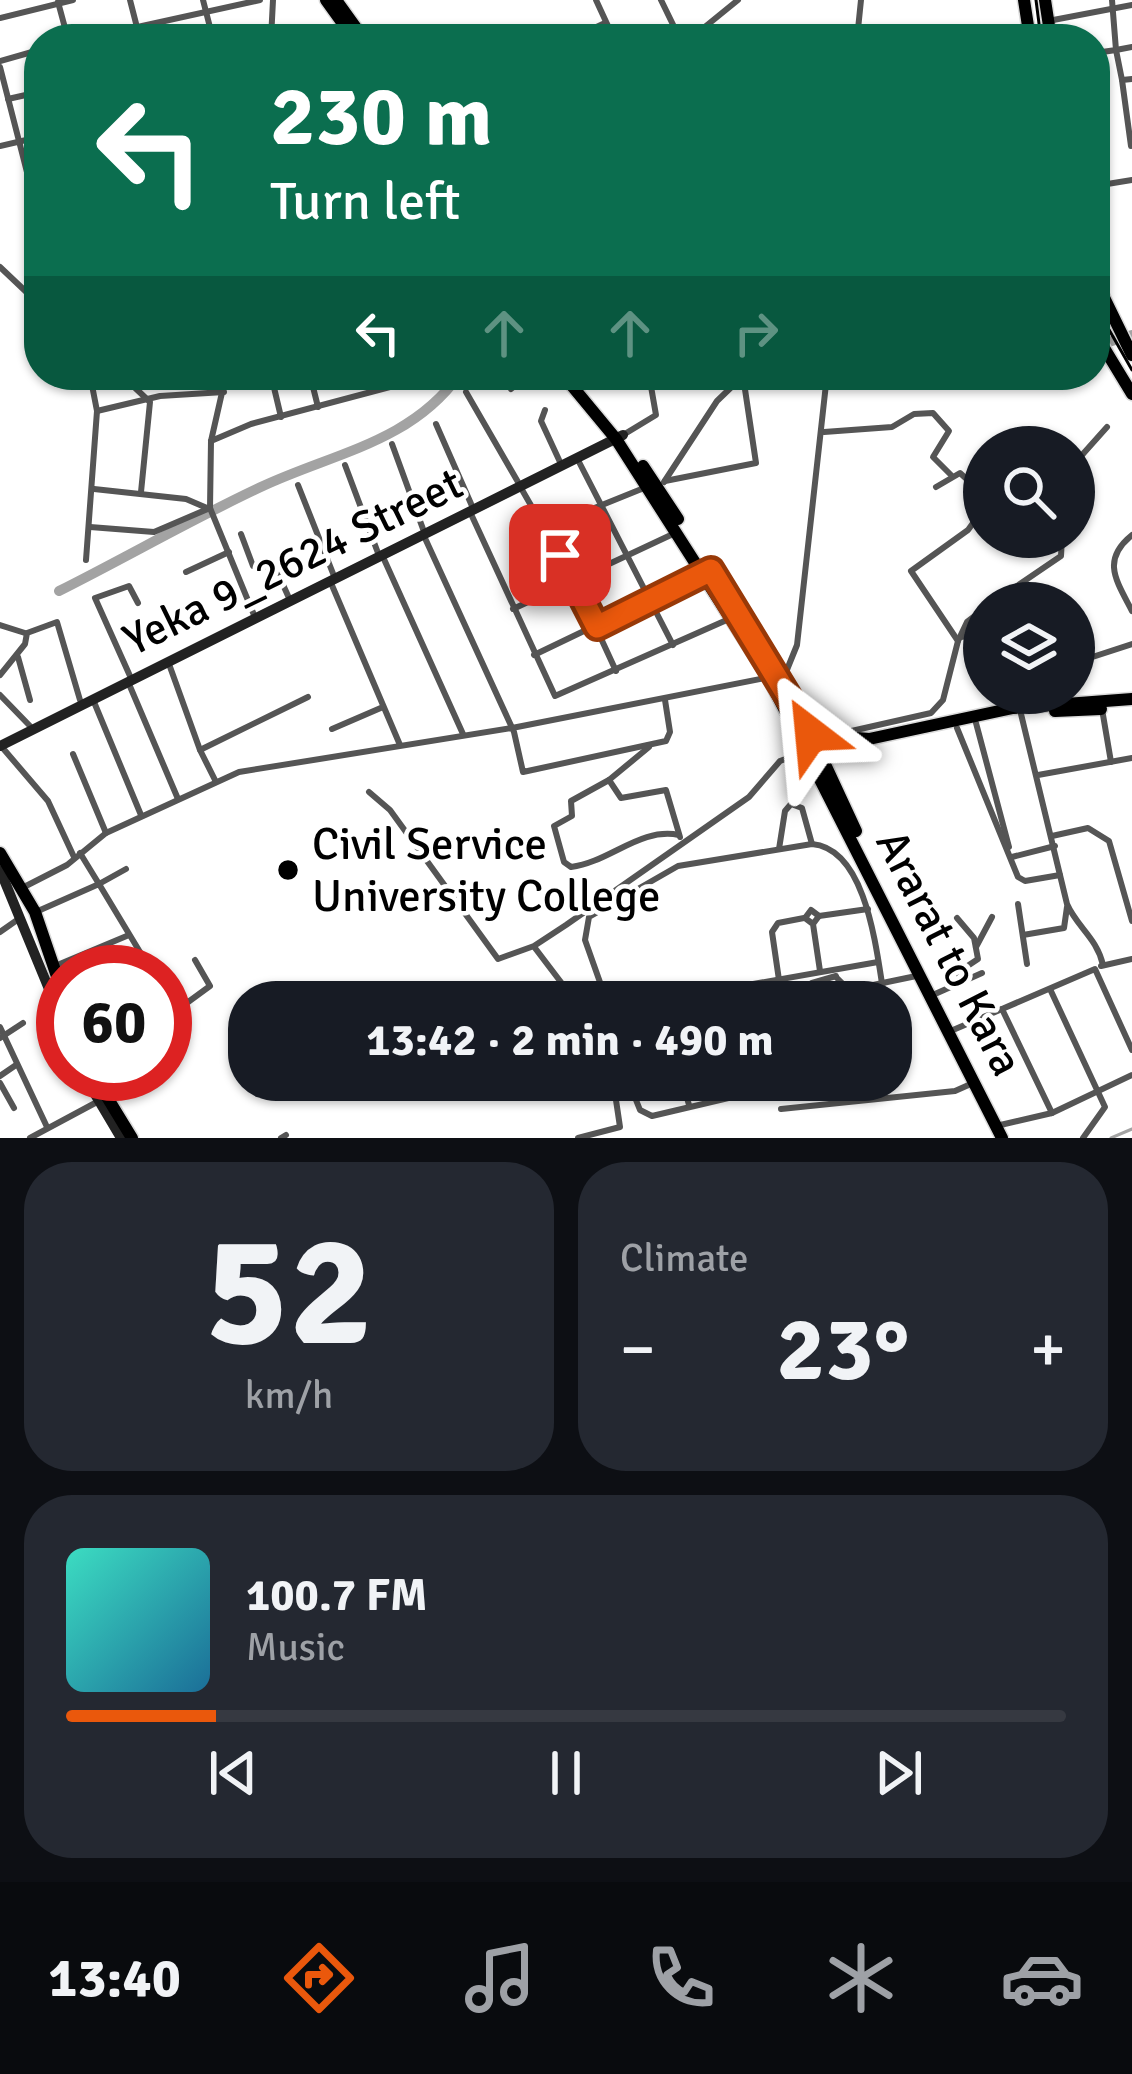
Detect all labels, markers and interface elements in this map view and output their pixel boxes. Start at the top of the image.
text: 230 m [270,65,492,169]
icon: left [72,72,228,228]
text: Turn left [270,168,460,235]
icon: left [345,300,411,366]
icon: ahead [471,300,537,366]
icon: ahead [597,300,663,366]
icon: right [723,300,789,366]
map controls [963,426,1095,714]
button: search [963,426,1095,558]
street label: Yeka 9_2624 Street [115,456,471,668]
pin [509,504,611,606]
icon: arrive [527,522,593,588]
button: layers [963,582,1095,714]
position arrow [748,671,874,797]
place label: Civil Service University College [312,817,661,924]
street label: Ararat to Kara [864,821,1034,1085]
marker: Civil Service University College [275,857,301,883]
speed limit sign: 60 [36,945,192,1101]
text: 13:42 · 2 min · 490 m [366,1013,774,1068]
text: 52 [205,1196,373,1389]
text: Climate [620,1234,749,1282]
text: 23° [776,1294,910,1405]
text: − [620,1309,656,1390]
text: + [1030,1309,1066,1390]
text: km/h [245,1371,333,1419]
text: 100.7 FM [246,1568,428,1623]
text: Music [246,1623,345,1671]
icon: previous [200,1740,266,1806]
icon: pause [533,1740,599,1806]
icon: next [866,1740,932,1806]
icon: directions [277,1936,361,2020]
icon: music [458,1936,542,2020]
icon: phone [639,1936,723,2020]
icon: climate [819,1936,903,2020]
icon: car [1000,1936,1084,2020]
text: 13:40 [48,1945,181,2012]

